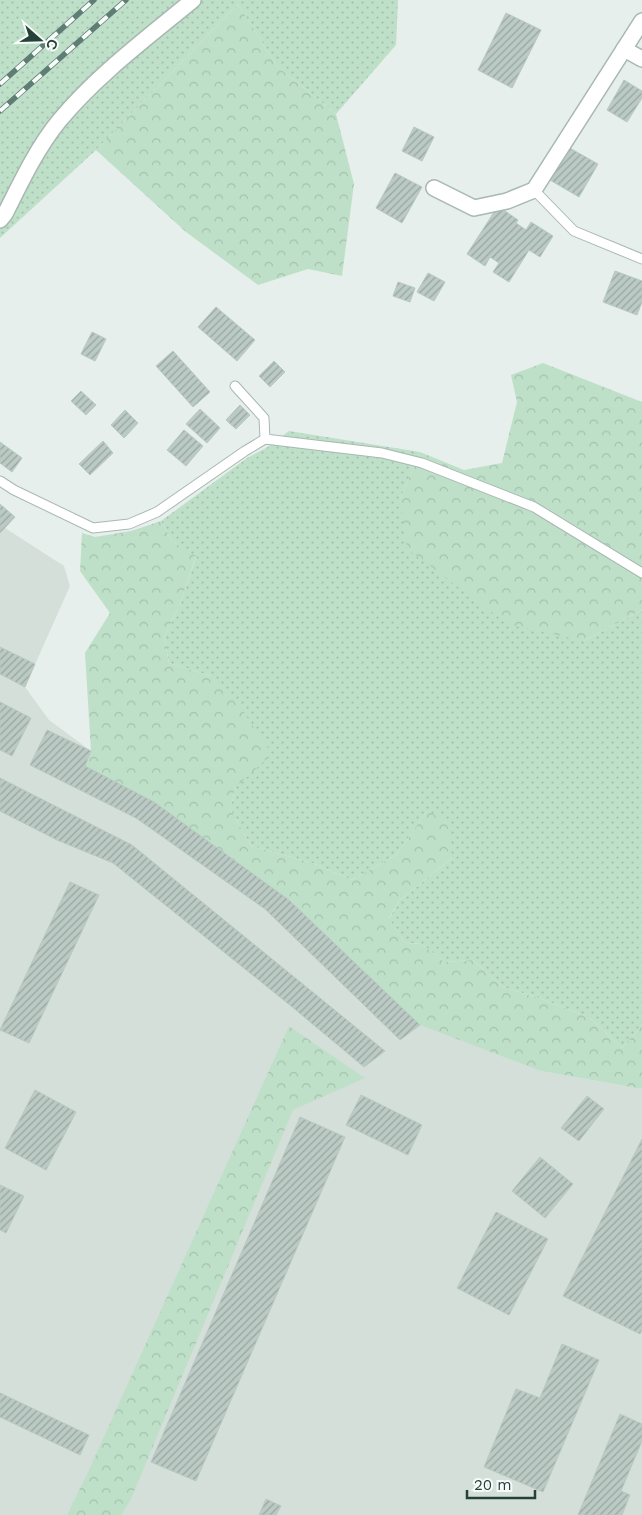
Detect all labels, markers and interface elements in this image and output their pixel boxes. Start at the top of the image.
north arrow [15,15,65,65]
text: С [43,37,61,52]
scale bar [467,1468,534,1500]
text: 20 m [474,1476,512,1494]

